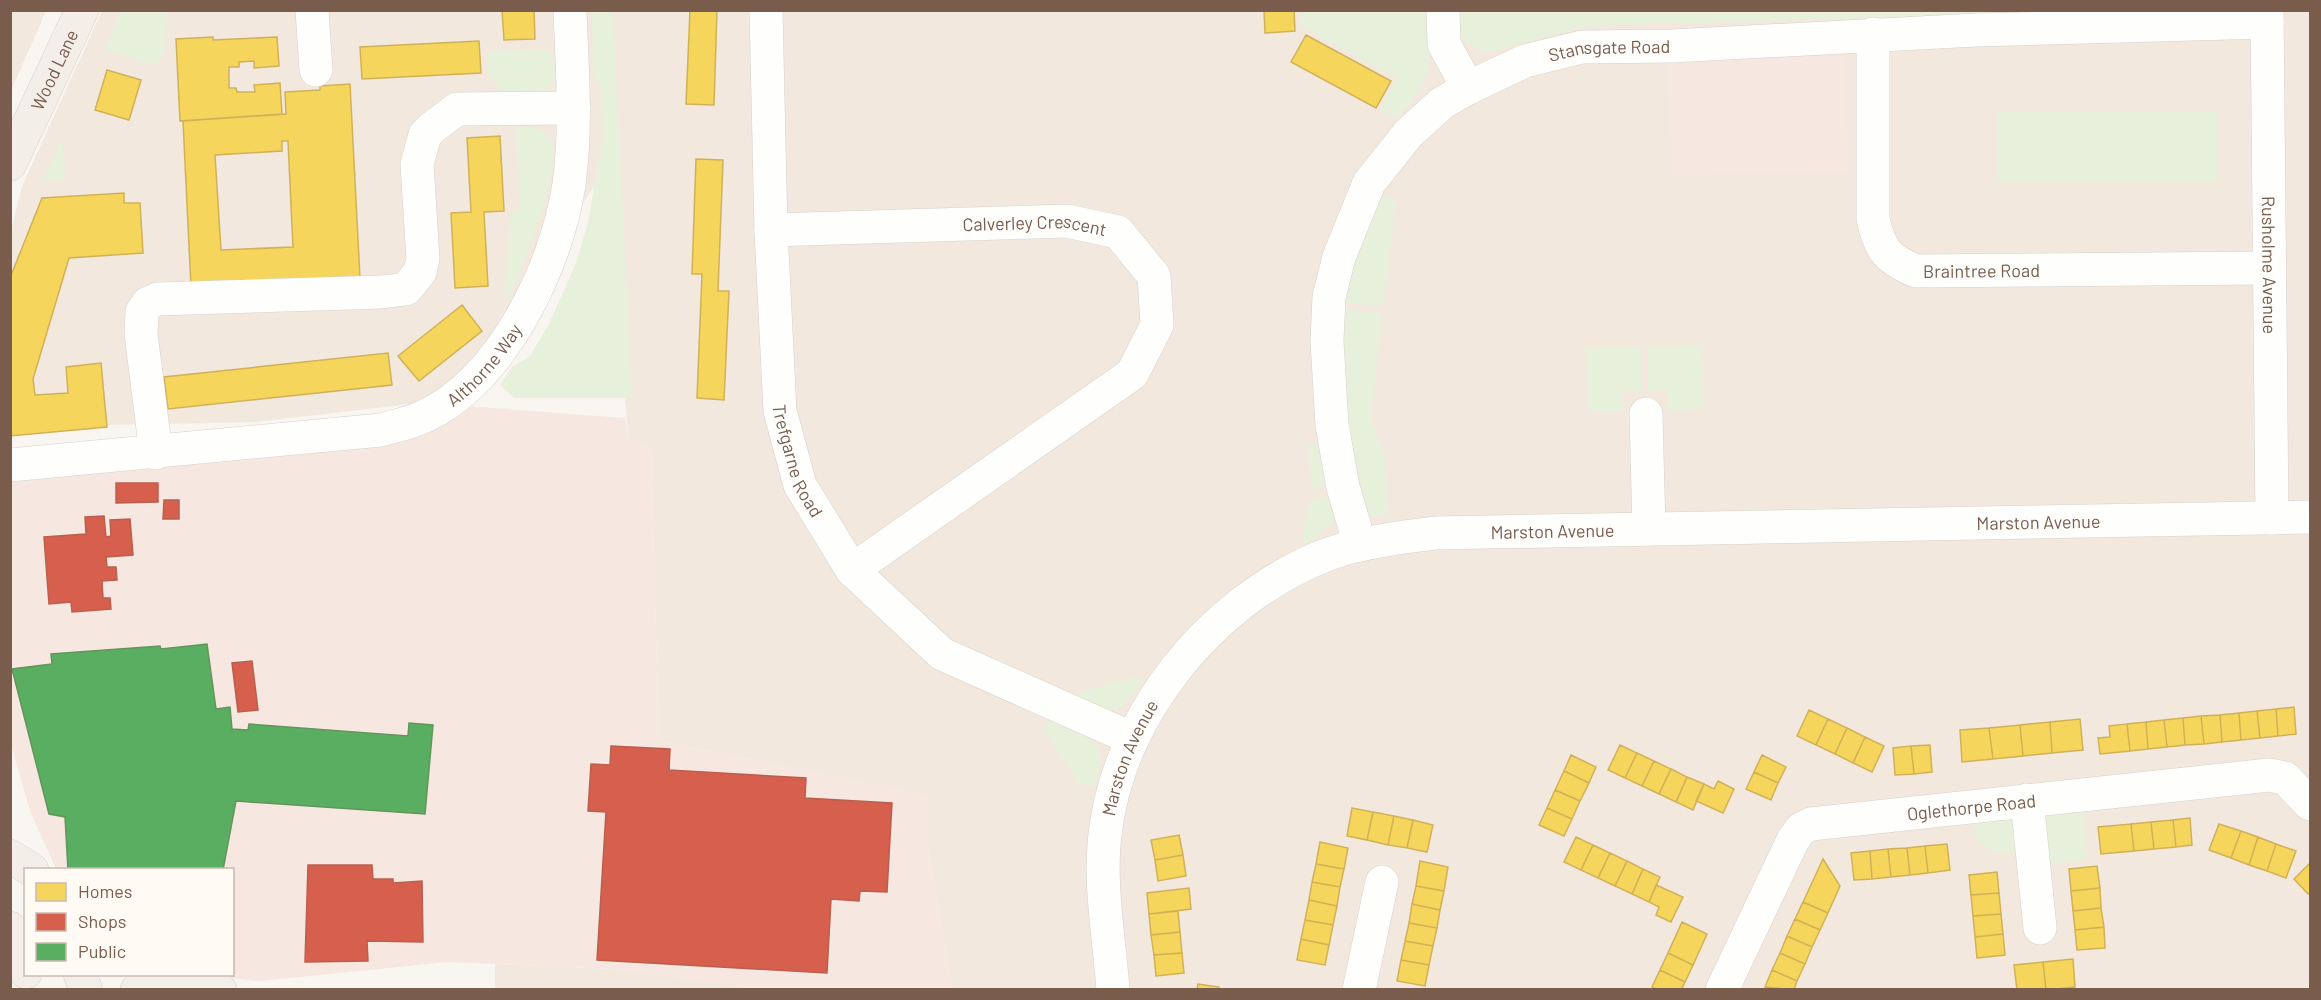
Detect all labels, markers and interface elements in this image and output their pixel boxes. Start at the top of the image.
street label: Wood Lane [26,26,82,114]
street label: Stansgate Road [1546,35,1670,66]
street label: Rusholme Avenue [2258,196,2281,334]
street label: Calverley Crescent [962,209,1109,240]
street label: Braintree Road [1923,259,2040,282]
street label: Althorne Way [442,320,526,411]
street label: Trefgarne Road [769,404,828,521]
street label: Marston Avenue [1976,510,2101,534]
street label: Marston Avenue [1490,519,1615,543]
street label: Marston Avenue [1097,695,1163,818]
street label: Oglethorpe Road [1906,789,2037,825]
legend [24,868,234,976]
text: Homes [78,880,132,902]
text: Shops [78,910,127,932]
text: Public [78,940,126,962]

